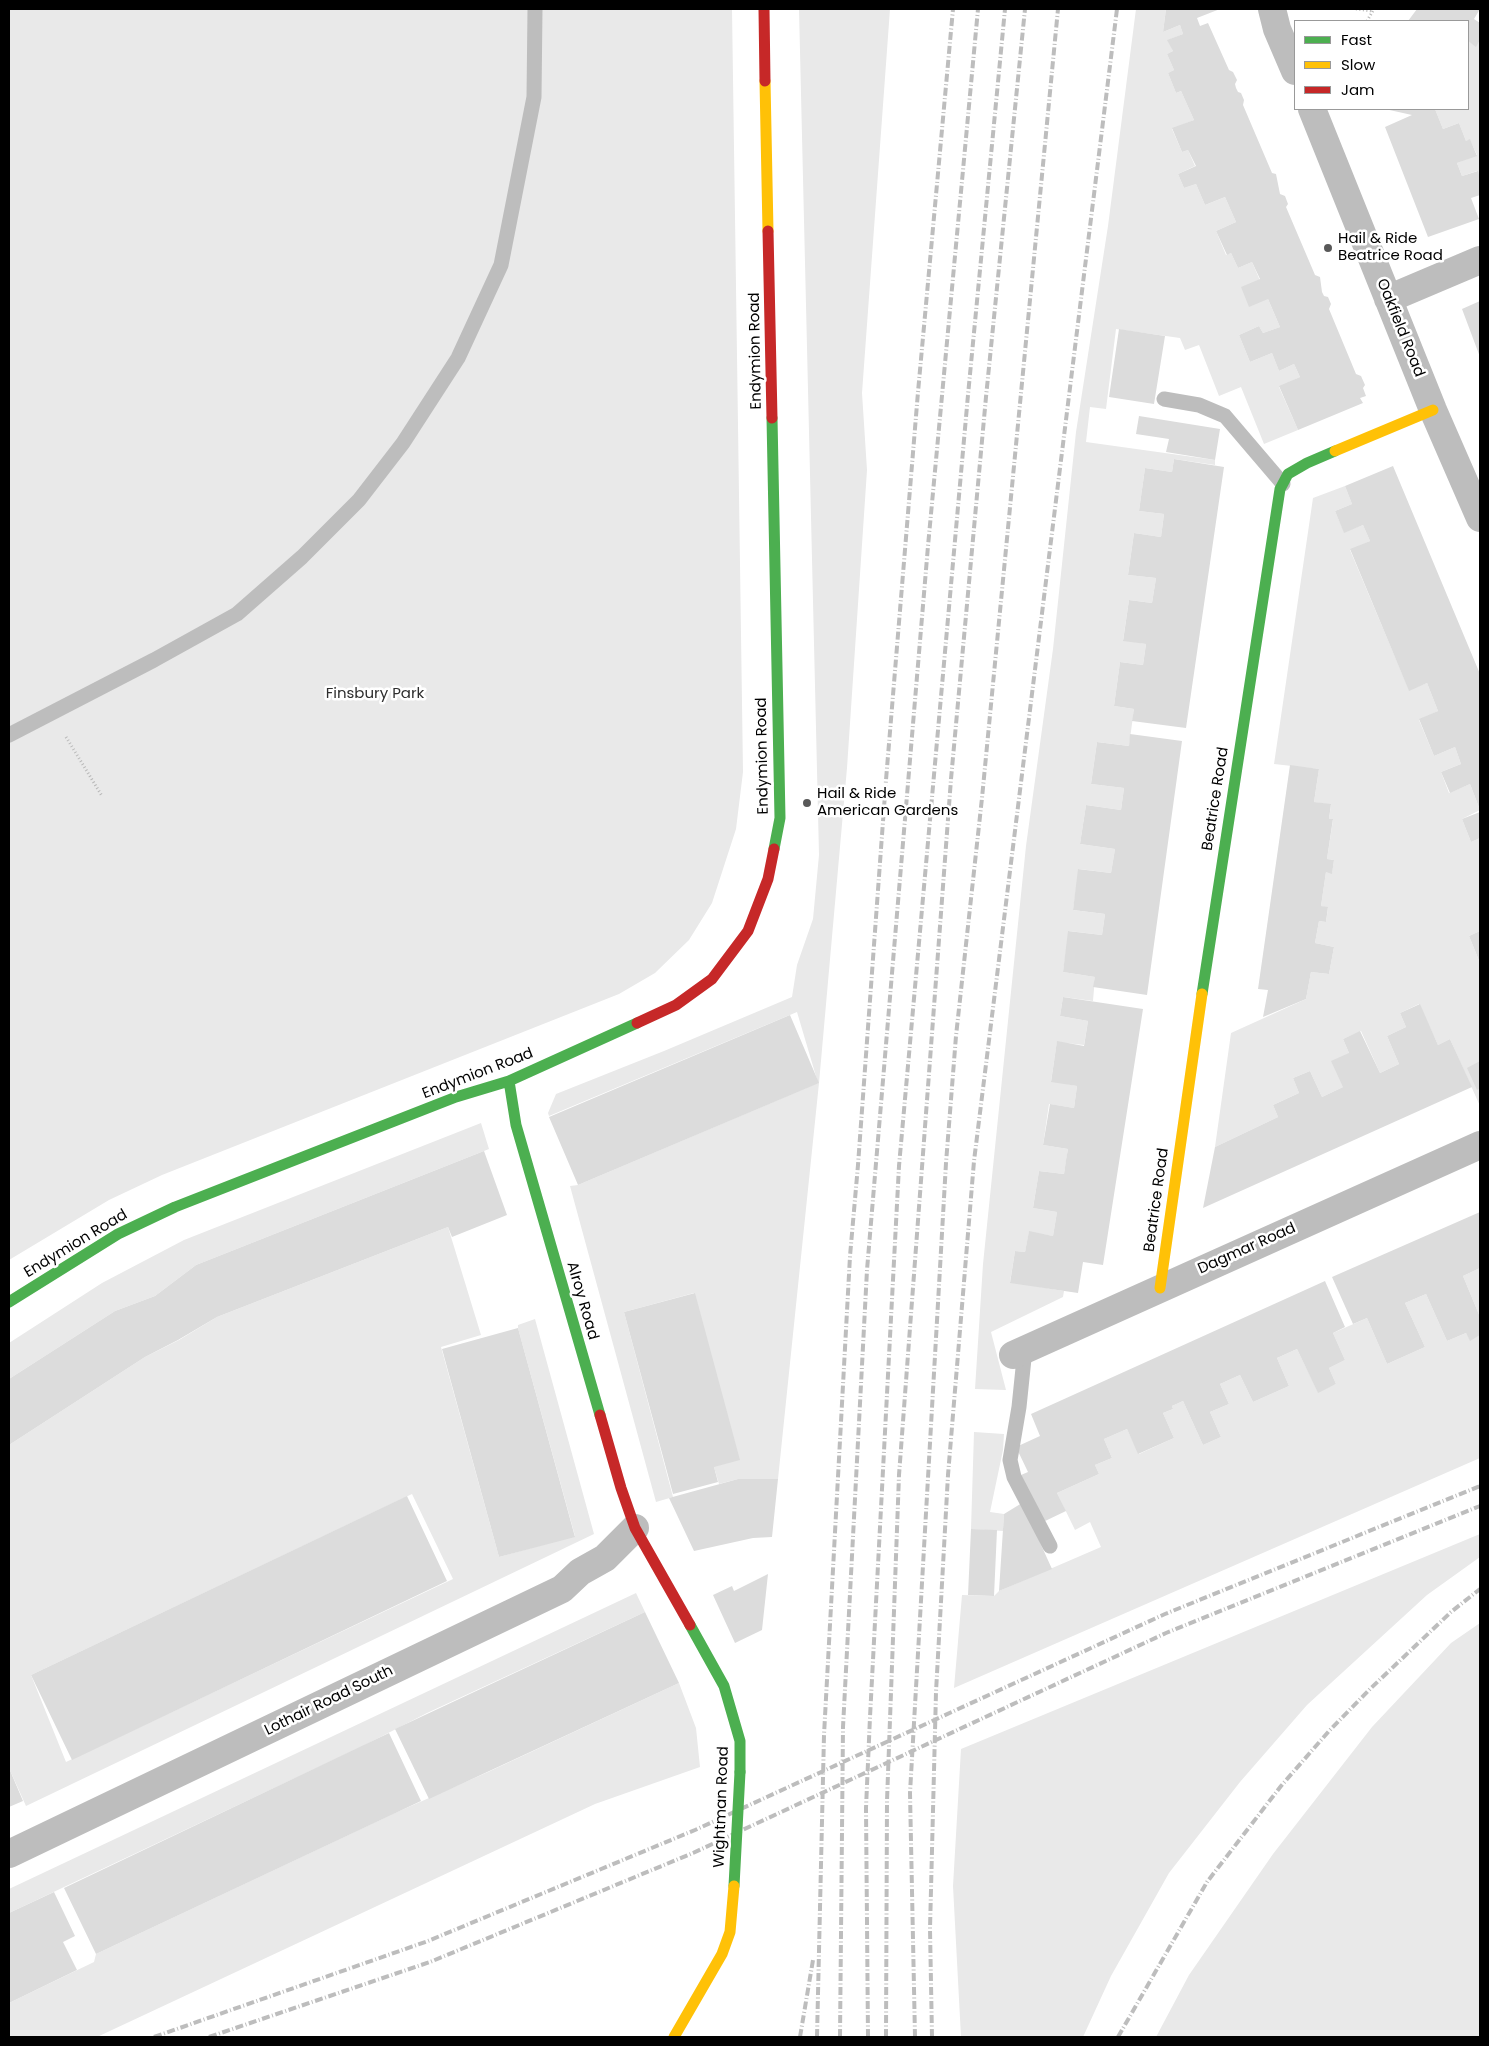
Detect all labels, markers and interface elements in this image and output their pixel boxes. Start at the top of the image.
legend [1294,20,1469,110]
text: Fast [1341,29,1372,50]
text: Slow [1341,54,1375,75]
text: Jam [1341,79,1375,100]
place label: Hail & Ride Beatrice Road [1338,230,1443,265]
marker: Hail & Ride Beatrice Road [1322,242,1334,254]
street label: Oakfield Road [1372,276,1428,380]
street label: Endymion Road [746,292,766,410]
park label: Finsbury Park [326,685,424,703]
street label: Endymion Road [753,697,773,815]
street label: Beatrice Road [1199,746,1233,852]
place label: Hail & Ride American Gardens [817,785,958,820]
marker: Hail & Ride American Gardens [801,797,813,809]
street label: Endymion Road [420,1045,536,1103]
street label: Beatrice Road [1141,1147,1173,1253]
street label: Endymion Road [21,1206,131,1282]
street label: Dagmar Road [1195,1219,1299,1279]
street label: Alroy Road [562,1260,602,1342]
street label: Lothair Road South [262,1662,396,1740]
street label: Wightman Road [711,1746,733,1868]

